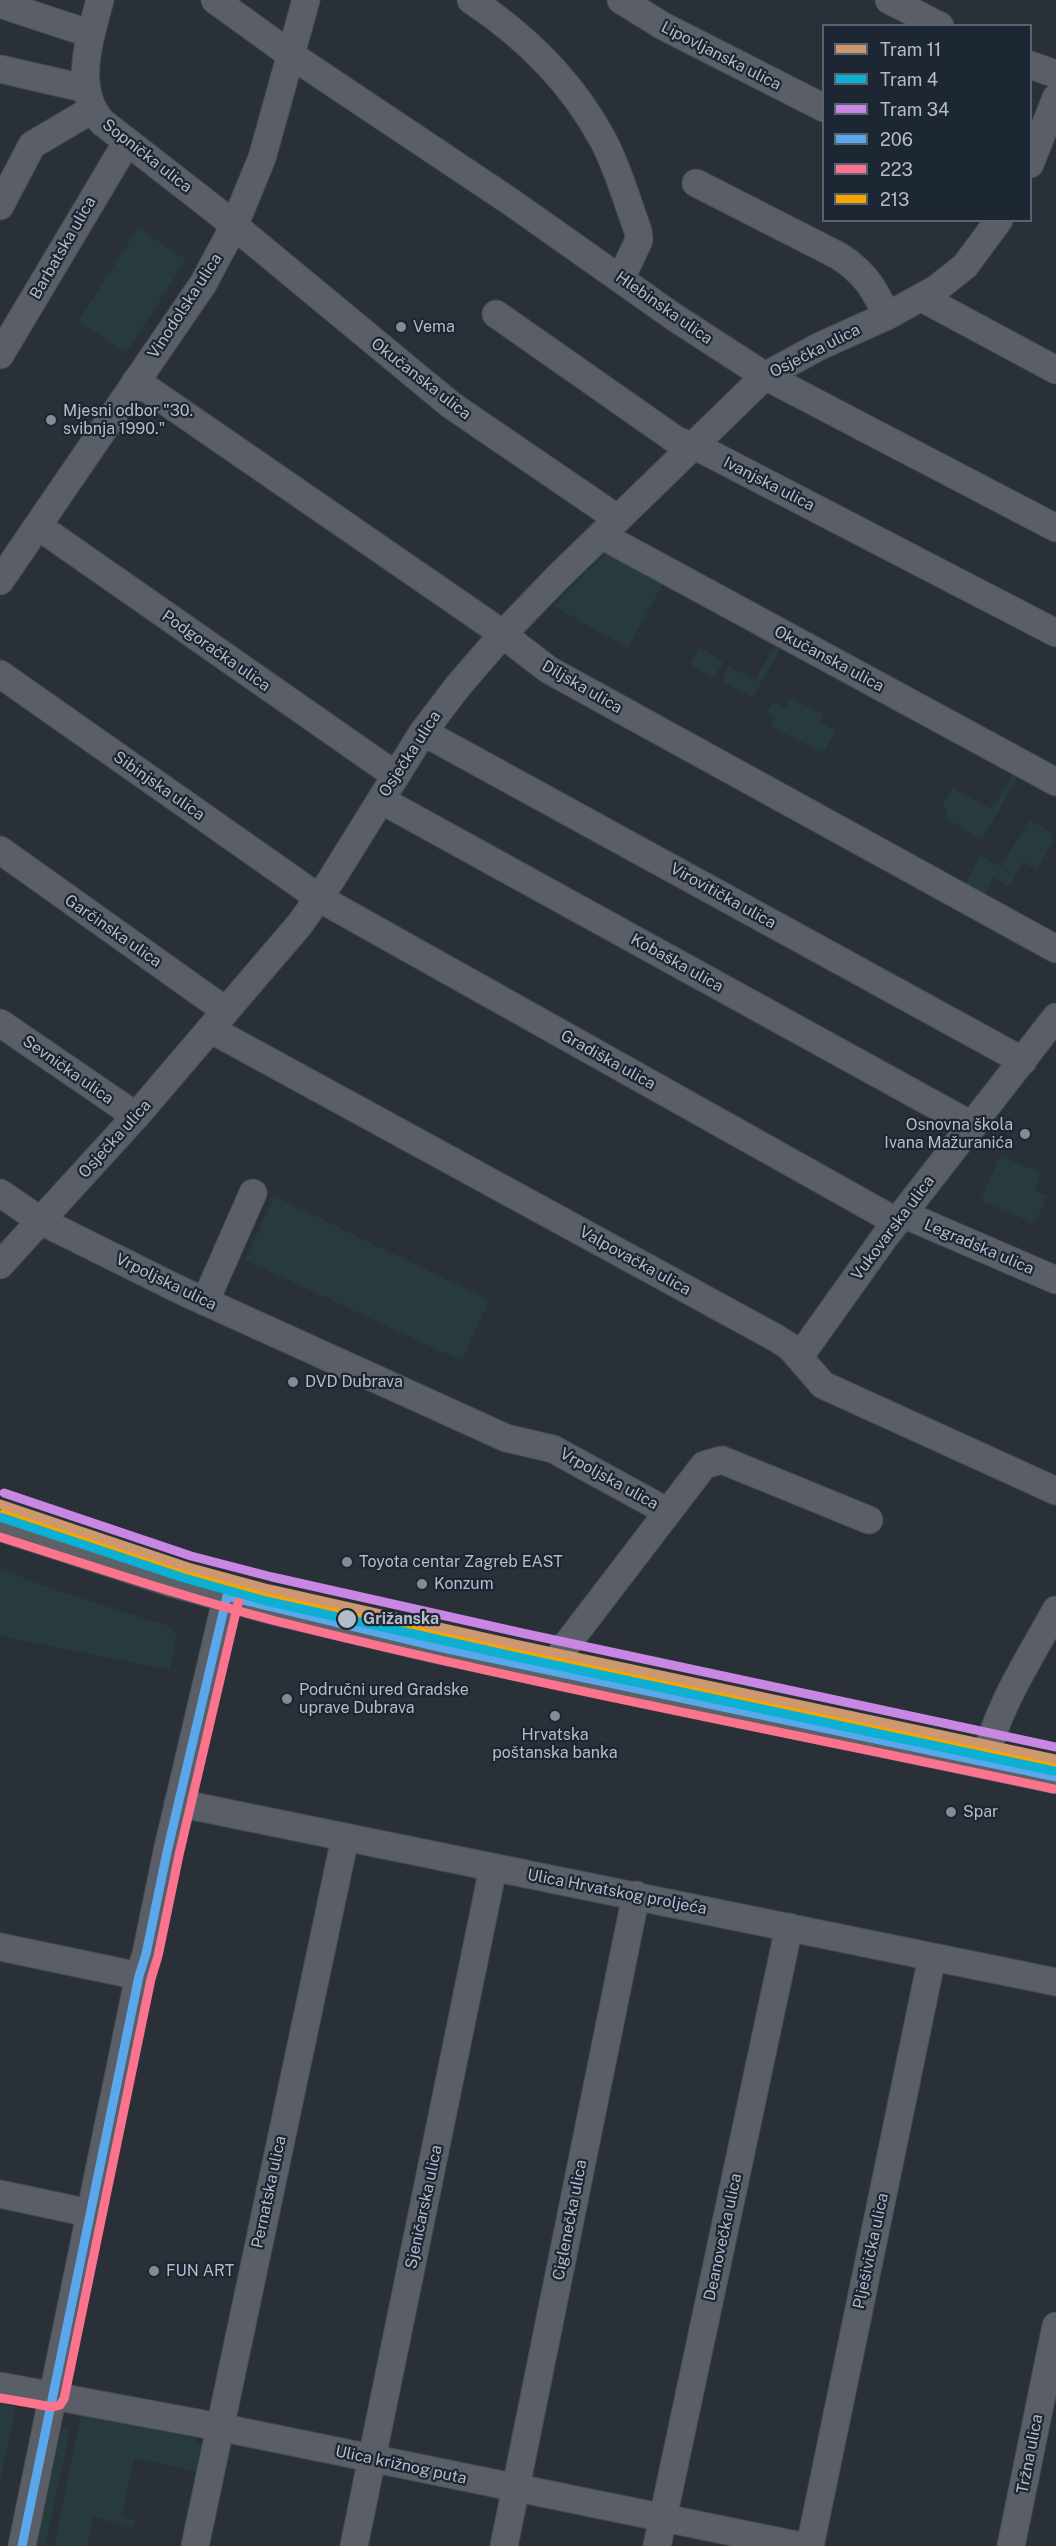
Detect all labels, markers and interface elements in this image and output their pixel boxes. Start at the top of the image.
street label: Lipovljanska ulica [658,17,784,95]
legend [822,24,1032,222]
text: Tram 11 [880,39,941,60]
text: Tram 4 [880,69,938,90]
text: Tram 34 [880,99,949,120]
street label: Sopnička ulica [98,115,196,197]
text: 206 [880,129,913,150]
text: 223 [880,159,913,180]
text: 213 [880,189,909,210]
street label: Barbatska ulica [26,193,100,303]
street label: Vinodolska ulica [144,250,226,362]
street label: Hlebinska ulica [612,268,716,348]
place label: Vema [413,317,455,337]
marker: Vema [394,320,408,334]
street label: Osječka ulica [767,320,863,382]
street label: Okučanska ulica [367,334,475,424]
place label: Mjesni odbor "30. svibnja 1990." [63,401,193,439]
marker: Mjesni odbor "30. svibnja 1990." [44,413,58,427]
street label: Ivanjska ulica [720,453,818,515]
street label: Podgoračka ulica [158,606,274,696]
street label: Okučanska ulica [771,622,887,696]
street label: Diljska ulica [539,656,625,718]
street label: Osječka ulica [375,707,445,801]
street label: Sibinjska ulica [110,747,208,825]
street label: Virovitička ulica [667,859,779,933]
street label: Garčinska ulica [61,891,165,971]
street label: Kobaška ulica [627,930,727,996]
street label: Gradiška ulica [557,1026,659,1094]
street label: Sevnička ulica [19,1032,117,1108]
street label: Osječka ulica [75,1096,155,1182]
place label: Osnovna škola Ivana Mažuranića [884,1115,1013,1153]
marker: Osnovna škola Ivana Mažuranića [1018,1127,1032,1141]
street label: Vukovarska ulica [847,1172,939,1284]
street label: Legradska ulica [921,1215,1037,1279]
street label: Valpovačka ulica [576,1222,694,1300]
street label: Vrpoljska ulica [112,1249,220,1315]
place label: DVD Dubrava [305,1372,403,1392]
marker: DVD Dubrava [286,1375,300,1389]
street label: Vrpoljska ulica [556,1444,662,1514]
place label: Toyota centar Zagreb EAST [359,1552,563,1572]
marker: Toyota centar Zagreb EAST [340,1555,354,1569]
place label: Konzum [434,1574,494,1594]
marker: Konzum [415,1577,429,1591]
marker: Grižanska [336,1608,358,1630]
place label: Grižanska [363,1609,439,1629]
place label: Područni ured Gradske uprave Dubrava [299,1680,469,1718]
marker: Područni ured Gradske uprave Dubrava [280,1692,294,1706]
marker: Hrvatska poštanska banka [548,1709,562,1723]
place label: Hrvatska poštanska banka [492,1725,618,1763]
place label: Spar [963,1802,998,1822]
marker: Spar [944,1805,958,1819]
street label: Ulica Hrvatskog proljeća [526,1865,708,1919]
street label: Pernatska ulica [248,2134,290,2250]
street label: Sjeničarska ulica [402,2143,446,2271]
street label: Ciglenečka ulica [549,2158,591,2282]
street label: Deanovečka ulica [700,2172,746,2302]
street label: Plješivička ulica [849,2191,893,2311]
place label: FUN ART [166,2261,234,2281]
marker: FUN ART [147,2264,161,2278]
street label: Tržna ulica [1013,2413,1047,2495]
street label: Ulica križnog puta [333,2442,469,2488]

